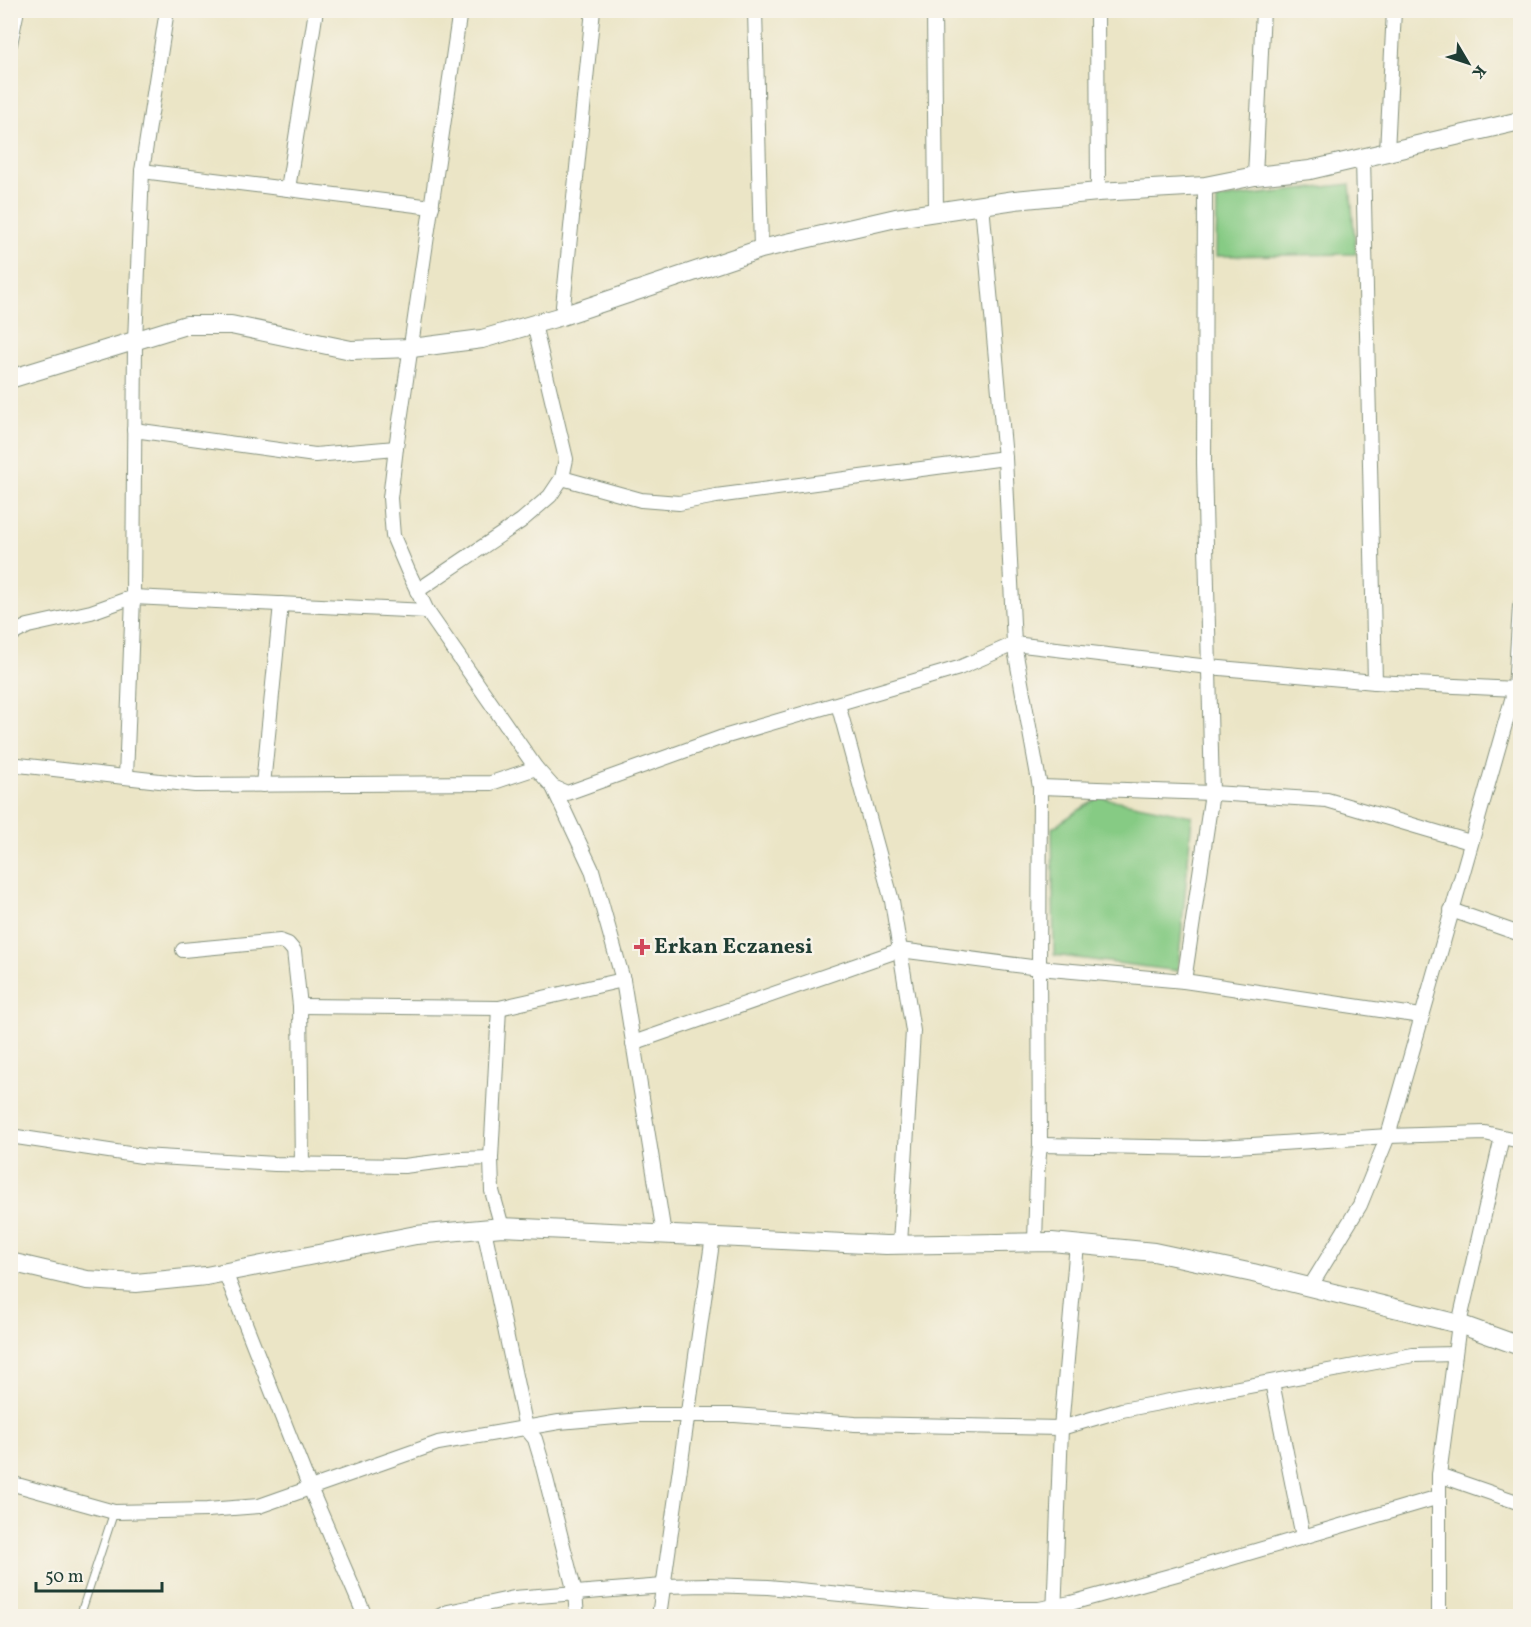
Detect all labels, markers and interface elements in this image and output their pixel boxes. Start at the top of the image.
north arrow [1438,33,1498,93]
text: K [1466,60,1490,83]
place label: Erkan Eczanesi [654,932,813,963]
marker: Erkan Eczanesi [635,940,649,954]
scale bar [36,1555,162,1593]
text: 50 m [45,1565,84,1590]

